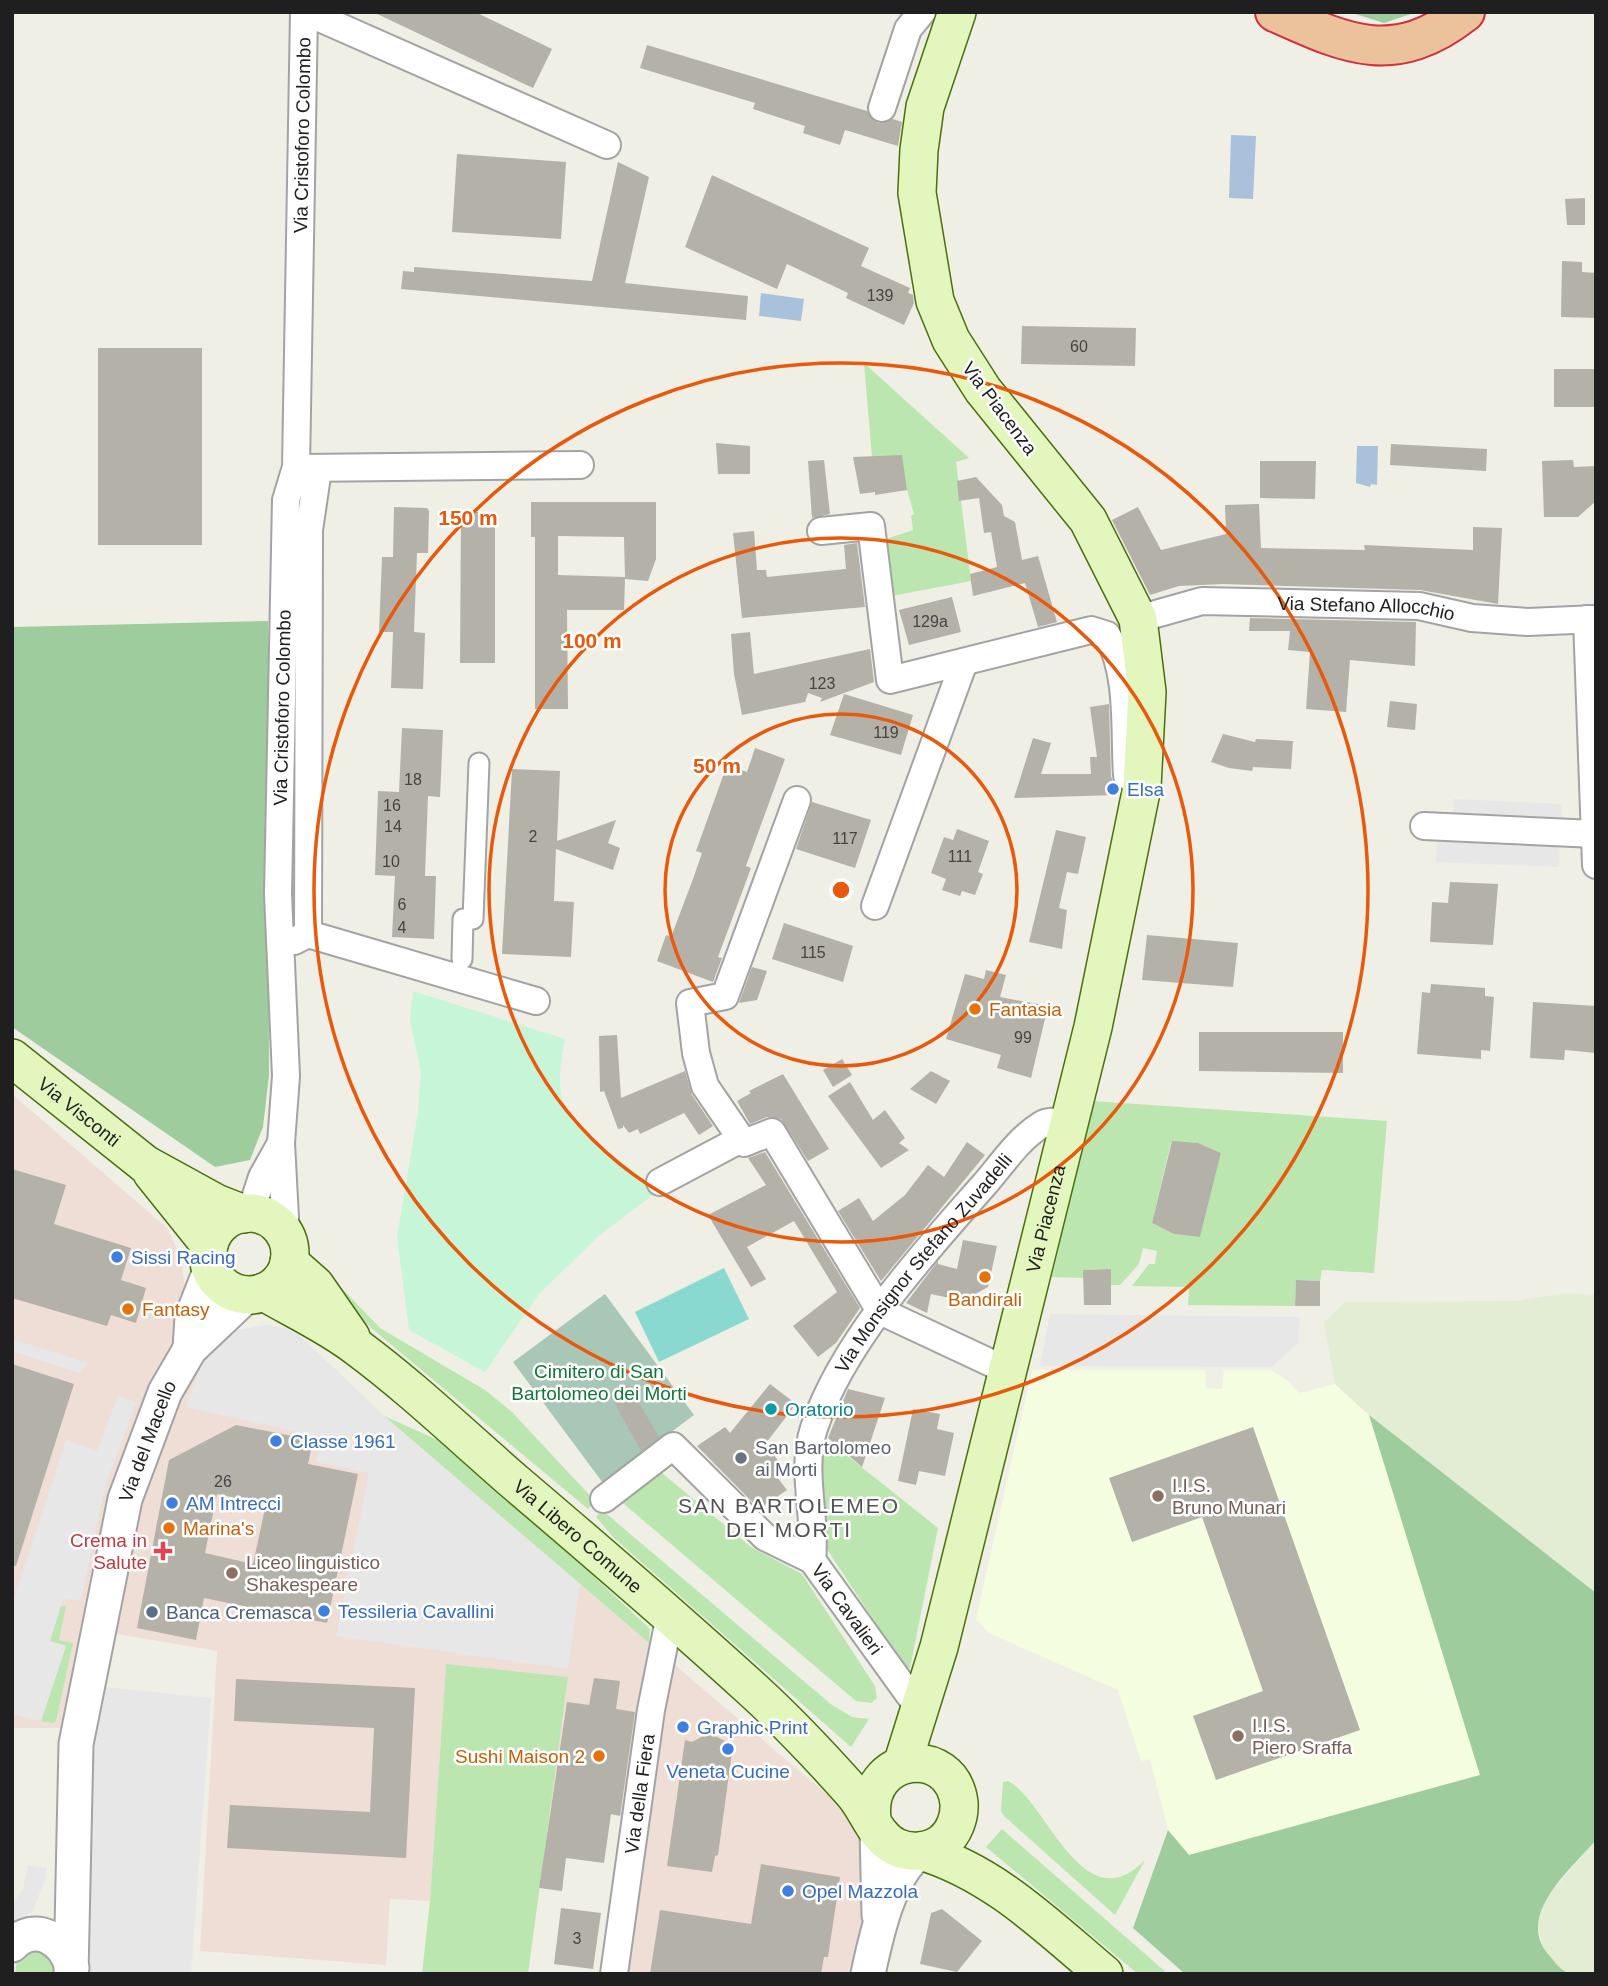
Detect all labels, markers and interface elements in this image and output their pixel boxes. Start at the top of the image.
street label: Via Cristoforo Colombo [290,37,315,233]
house number: 139 [867,287,893,304]
house number: 60 [1070,338,1088,355]
street label: Via Piacenza [958,358,1042,459]
text: 150 m [438,506,498,529]
street label: Via Stefano Allocchio [1277,593,1457,625]
street label: Via Cristoforo Colombo [270,609,295,806]
house number: 129a [912,613,948,630]
text: 100 m [562,629,622,652]
house number: 123 [809,675,835,692]
house number: 119 [873,724,899,741]
text: 50 m [693,754,741,777]
house number: 18 [404,771,422,788]
place label: Elsa [1127,779,1164,800]
marker: Elsa [1105,781,1121,797]
house number: 16 [383,797,401,814]
house number: 14 [384,818,402,835]
house number: 2 [529,828,538,845]
house number: 117 [832,830,858,847]
house number: 111 [948,848,972,865]
house number: 10 [382,853,400,870]
centre of rings [829,878,853,902]
house number: 6 [398,896,407,913]
house number: 4 [398,919,407,936]
house number: 115 [800,944,826,961]
place label: Fantasia [989,999,1062,1020]
marker: Fantasia [967,1001,983,1017]
house number: 99 [1014,1029,1032,1046]
street label: Via Visconti [34,1073,124,1151]
street label: Via Monsignor Stefano Zuvadelli [831,1150,1016,1377]
street label: Via Piacenza [1022,1162,1070,1275]
place label: Sissi Racing [131,1247,236,1268]
marker: Sissi Racing [109,1249,125,1265]
marker: Bandirali [977,1269,993,1285]
place label: Bandirali [948,1289,1022,1310]
place label: Fantasy [142,1299,210,1320]
marker: Fantasy [120,1301,136,1317]
park label: Cimitero di San Bartolomeo dei Morti [511,1361,687,1404]
street label: Via del Macello [115,1376,181,1505]
place label: Oratorio [785,1399,854,1420]
marker: Oratorio [763,1401,779,1417]
place label: Classe 1961 [290,1431,396,1452]
marker: Classe 1961 [268,1433,284,1449]
place label: San Bartolomeo ai Morti [755,1437,891,1480]
marker: San Bartolomeo ai Morti [733,1450,749,1466]
house number: 26 [214,1473,232,1490]
place label: I.I.S. Bruno Munari [1172,1475,1286,1518]
street label: Via Libero Comune [509,1476,646,1597]
marker: I.I.S. Bruno Munari [1150,1488,1166,1504]
place label: AM Intrecci [186,1493,281,1514]
district label: SAN BARTOLEMEO DEI MORTI [678,1494,900,1541]
marker: AM Intrecci [164,1495,180,1511]
place label: Marina's [183,1518,254,1539]
marker: Marina's [161,1520,177,1536]
place label: Crema in Salute [70,1530,147,1573]
marker: Crema in Salute [153,1541,173,1561]
place label: Liceo linguistico Shakespeare [246,1552,380,1595]
street label: Via Cavalieri [807,1560,886,1659]
marker: Liceo linguistico Shakespeare [224,1565,240,1581]
place label: Tessileria Cavallini [338,1601,494,1622]
place label: Banca Cremasca [166,1602,312,1623]
marker: Tessileria Cavallini [316,1603,332,1619]
marker: Banca Cremasca [144,1604,160,1620]
place label: I.I.S. Piero Sraffa [1252,1715,1352,1758]
place label: Graphic Print [697,1717,809,1738]
marker: Graphic Print [675,1719,691,1735]
marker: I.I.S. Piero Sraffa [1230,1728,1246,1744]
street label: Via della Fiera [621,1732,659,1855]
marker: Veneta Cucine [720,1741,736,1757]
place label: Sushi Maison 2 [455,1746,585,1767]
marker: Sushi Maison 2 [591,1748,607,1764]
place label: Veneta Cucine [666,1761,790,1782]
place label: Opel Mazzola [802,1881,919,1902]
marker: Opel Mazzola [780,1883,796,1899]
house number: 3 [573,1930,582,1947]

